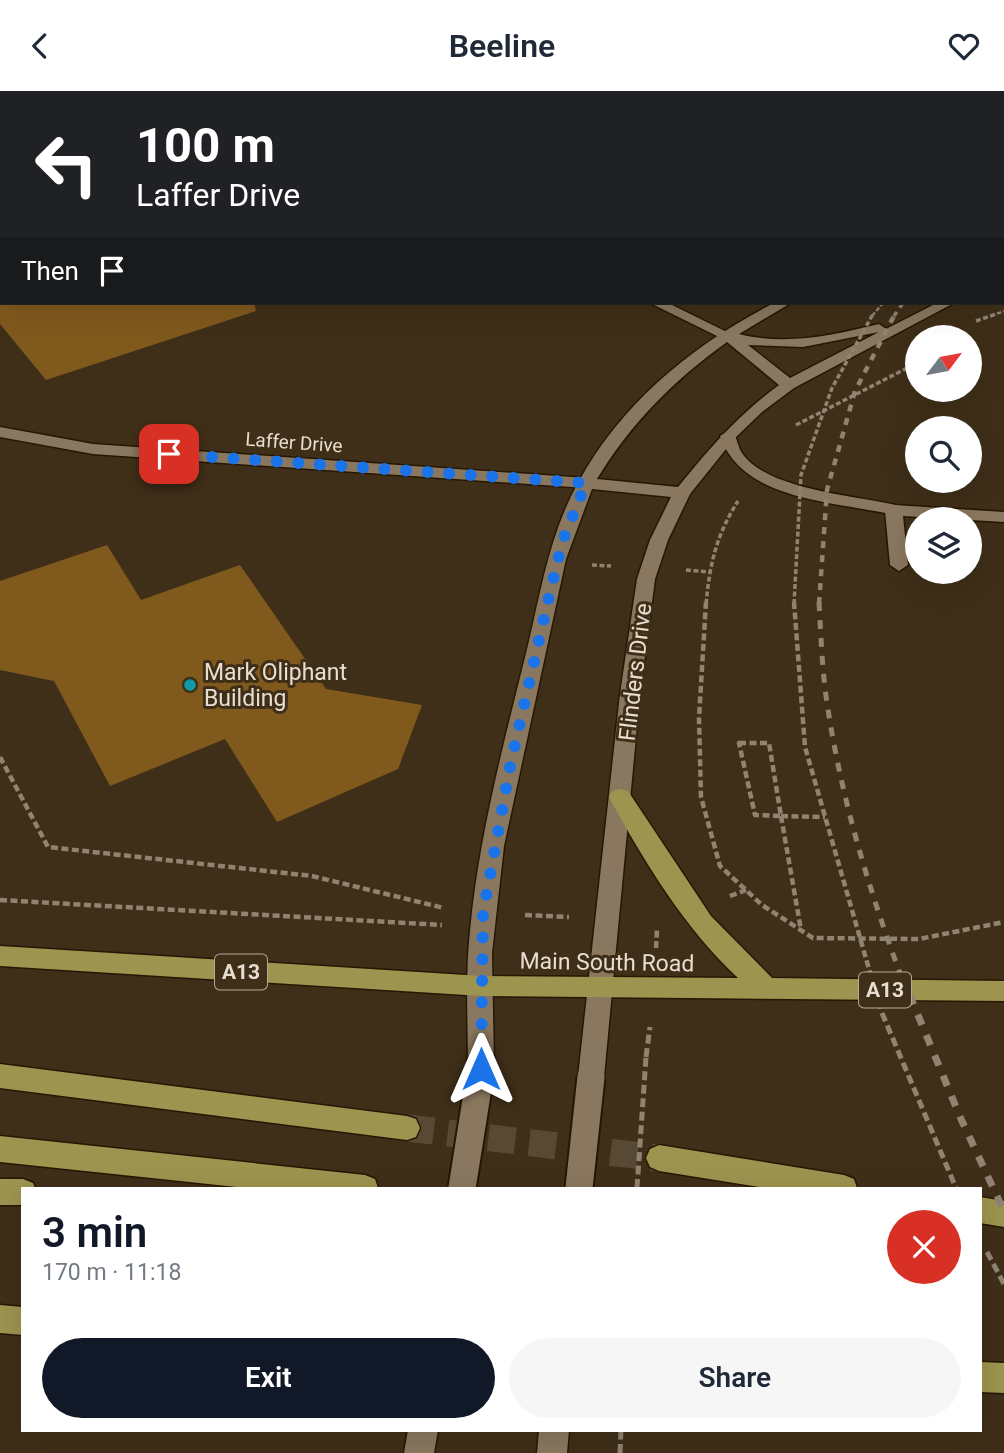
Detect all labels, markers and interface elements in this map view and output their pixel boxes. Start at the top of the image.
icon: back [21,27,59,65]
text: Beeline [449,27,555,65]
icon: heart [945,27,983,65]
text: 100 m [136,117,275,174]
icon: left [21,119,112,210]
text: Laffer Drive [136,176,300,214]
icon: arrive [93,252,131,290]
text: Then [21,256,79,286]
north arrow [905,325,982,403]
map controls [905,325,982,584]
button: search [905,416,982,493]
pin [139,424,199,484]
street label: Laffer Drive [245,428,343,457]
icon: arrive [150,435,188,473]
button: layers [905,507,982,584]
street label: Flinders Drive [614,602,657,743]
place label: Mark Oliphant Building [204,659,347,712]
marker: Mark Oliphant Building [182,677,198,693]
street label: Main South Road [519,947,695,978]
road number: A13 [215,955,267,989]
road number: A13 [859,972,911,1007]
position arrow [444,1032,518,1106]
text: 3 min [42,1208,147,1257]
button: close [887,1210,961,1284]
text: 170 m · 11:18 [42,1259,181,1286]
button: Exit [42,1338,495,1418]
button: Share [509,1338,961,1418]

